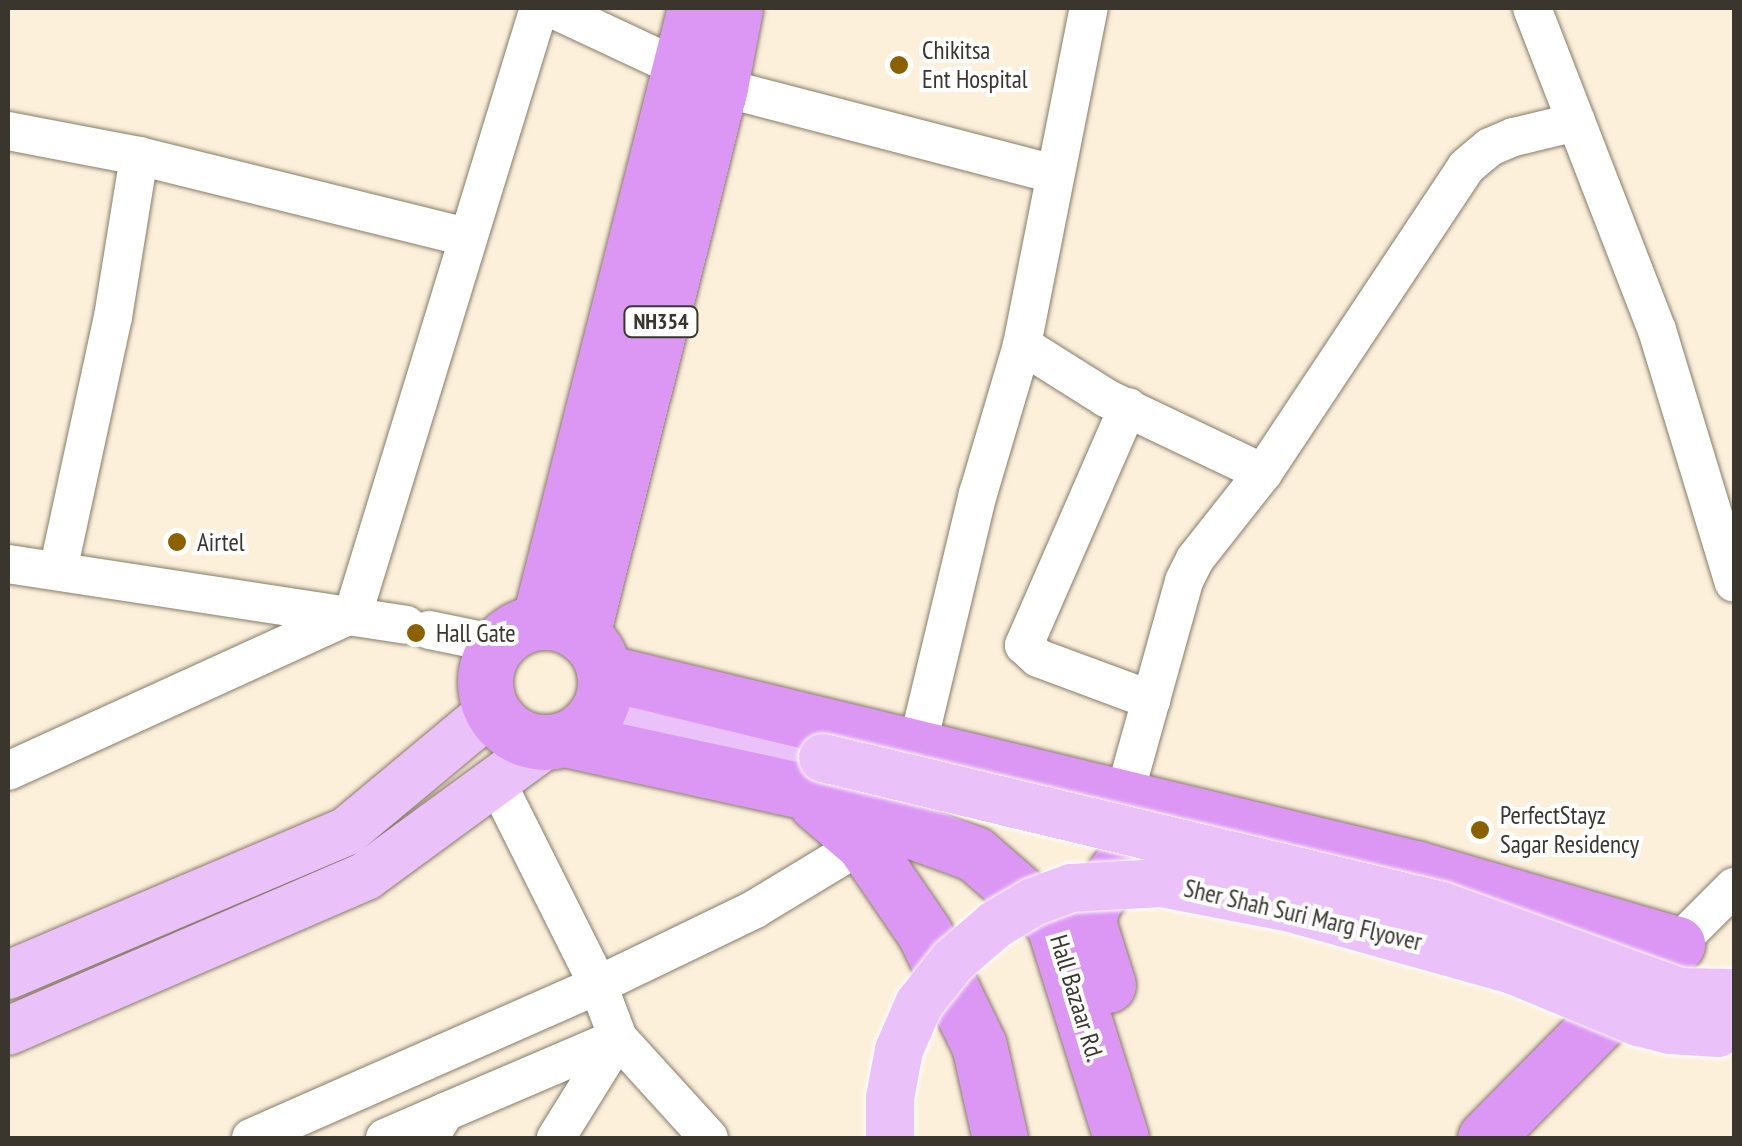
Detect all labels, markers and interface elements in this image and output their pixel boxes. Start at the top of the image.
place label: Chikitsa Ent Hospital [922,36,1028,95]
marker: Chikitsa Ent Hospital [886,52,912,78]
road number: NH354 [621,305,701,339]
place label: Airtel [197,527,245,557]
marker: Airtel [166,531,188,553]
place label: Hall Gate [436,618,516,648]
marker: Hall Gate [405,622,427,644]
place label: PerfectStayz Sagar Residency [1500,801,1639,860]
marker: PerfectStayz Sagar Residency [1469,819,1491,841]
street label: Sher Shah Suri Marg Flyover [1181,873,1425,957]
street label: Hall Bazaar Rd. [1044,931,1110,1065]

